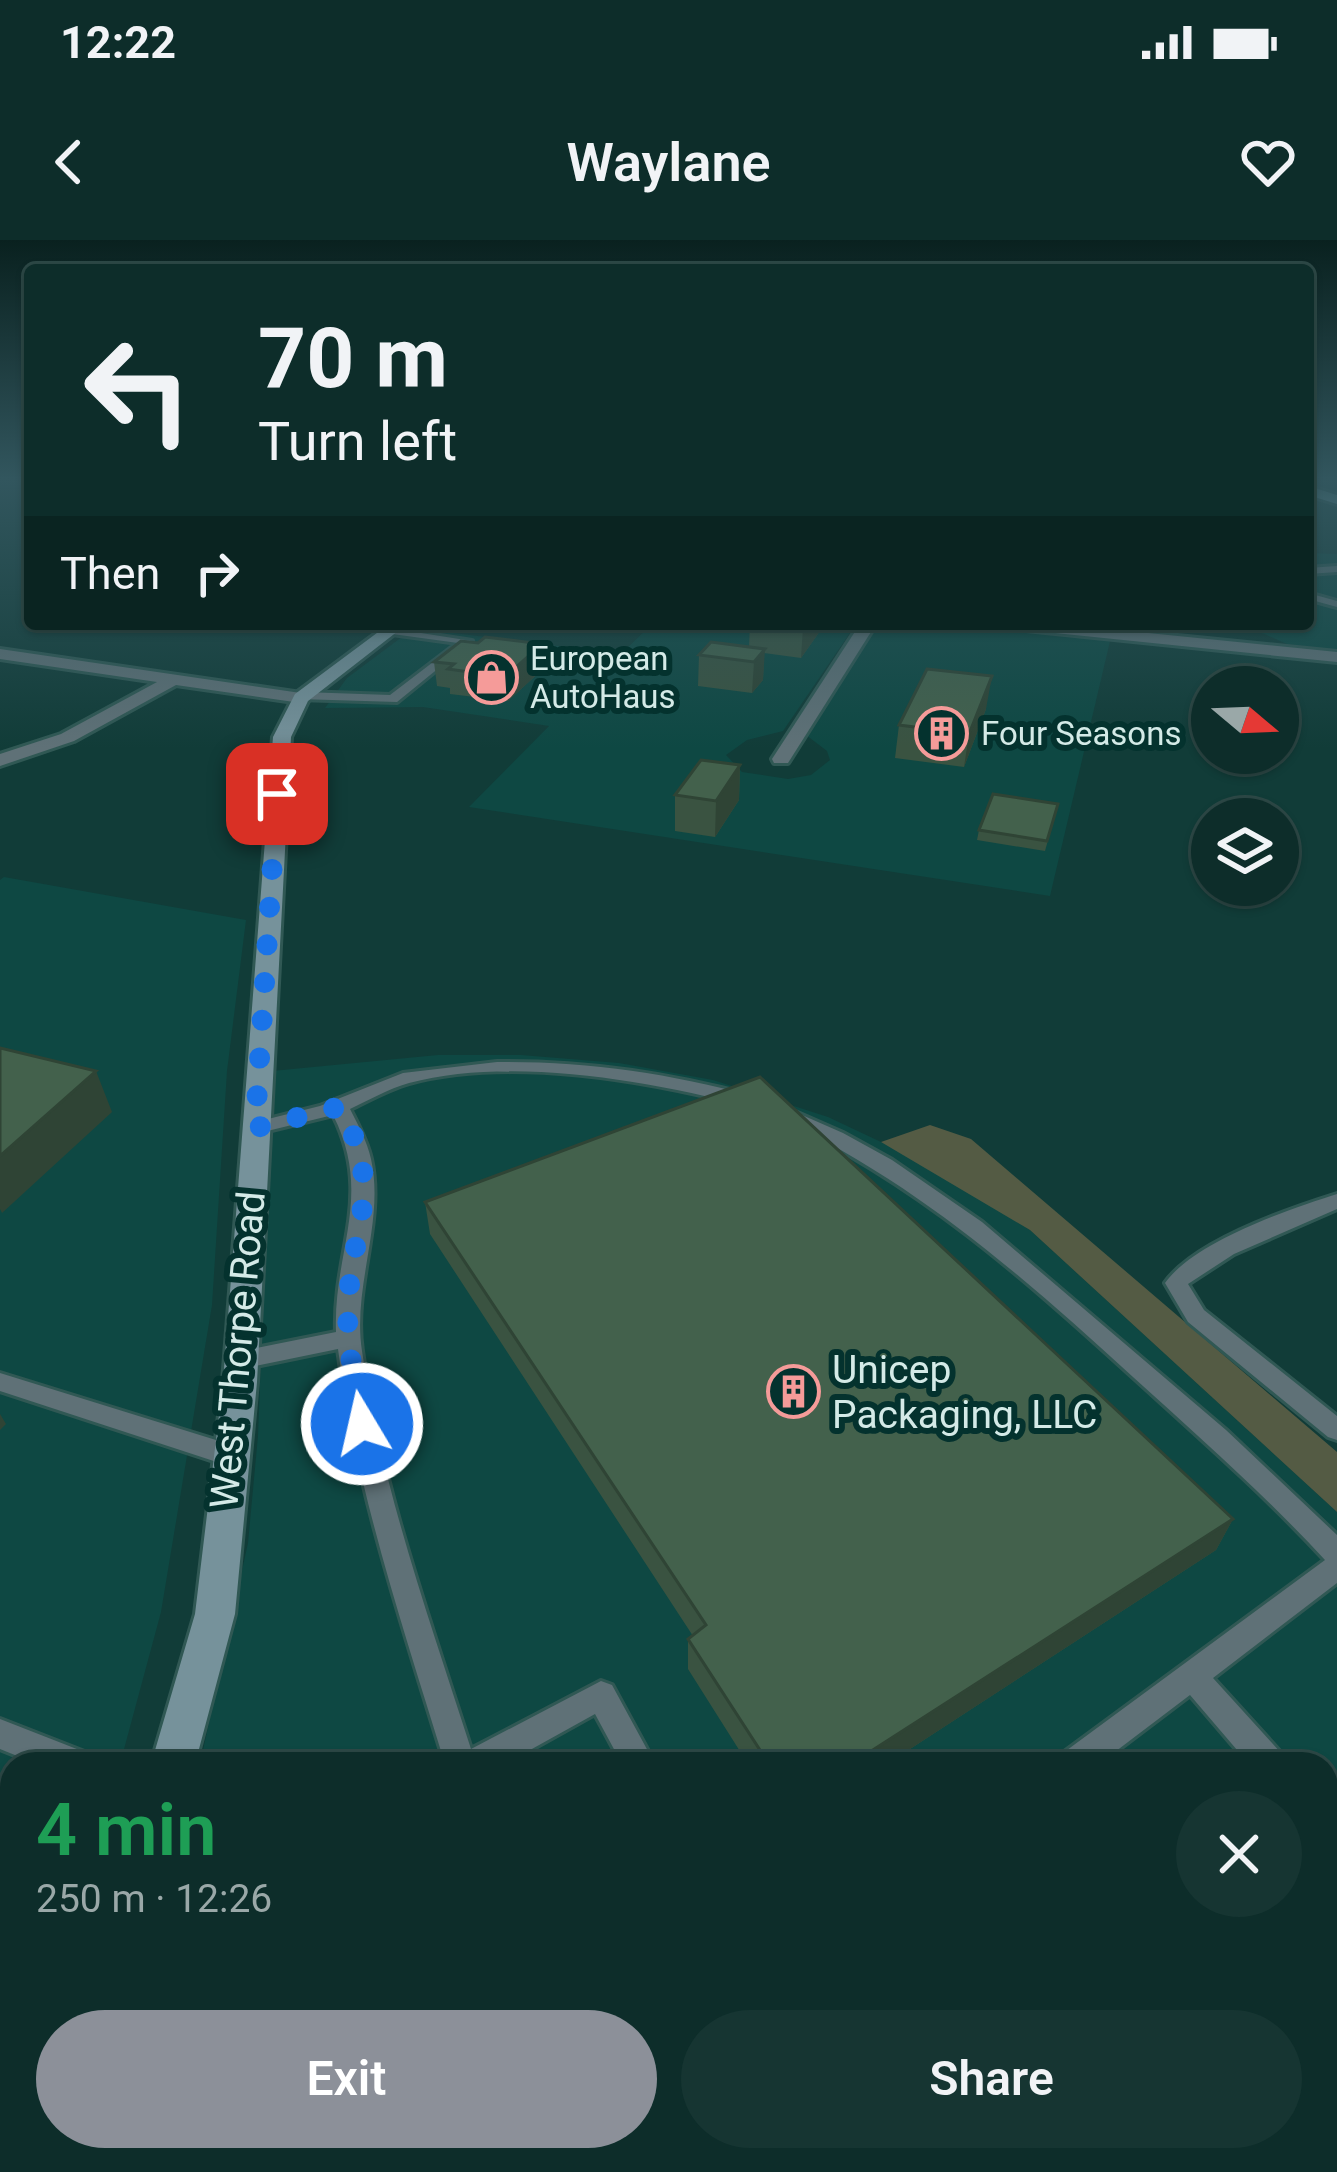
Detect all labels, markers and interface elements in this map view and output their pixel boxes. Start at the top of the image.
text: 12:22 [60,16,176,69]
icon: back [36,129,102,195]
icon: heart [1235,129,1301,195]
text: Waylane [566,131,771,194]
text: 70 m [258,309,448,408]
icon: left [60,312,216,468]
text: Turn left [258,410,457,473]
icon: right [184,540,250,606]
text: Then [60,547,160,600]
place label: European AutoHaus [530,639,676,716]
shop icon: European AutoHaus [463,649,519,705]
north arrow [1191,666,1299,774]
map controls [1191,666,1299,906]
building icon: Four Seasons [914,705,970,761]
place label: Four Seasons [981,714,1181,753]
pin [226,743,328,845]
icon: arrive [244,761,310,827]
button: layers [1191,798,1299,906]
street label: West Thorpe Road [201,1189,275,1511]
place label: Unicep Packaging, LLC [832,1347,1097,1438]
position arrow [299,1361,425,1487]
building icon: Unicep Packaging, LLC [765,1364,821,1420]
text: 4 min [36,1788,217,1873]
button: close [1176,1791,1302,1917]
text: 250 m · 12:26 [36,1876,272,1922]
button: Exit [36,2010,657,2148]
button: Share [681,2010,1302,2148]

